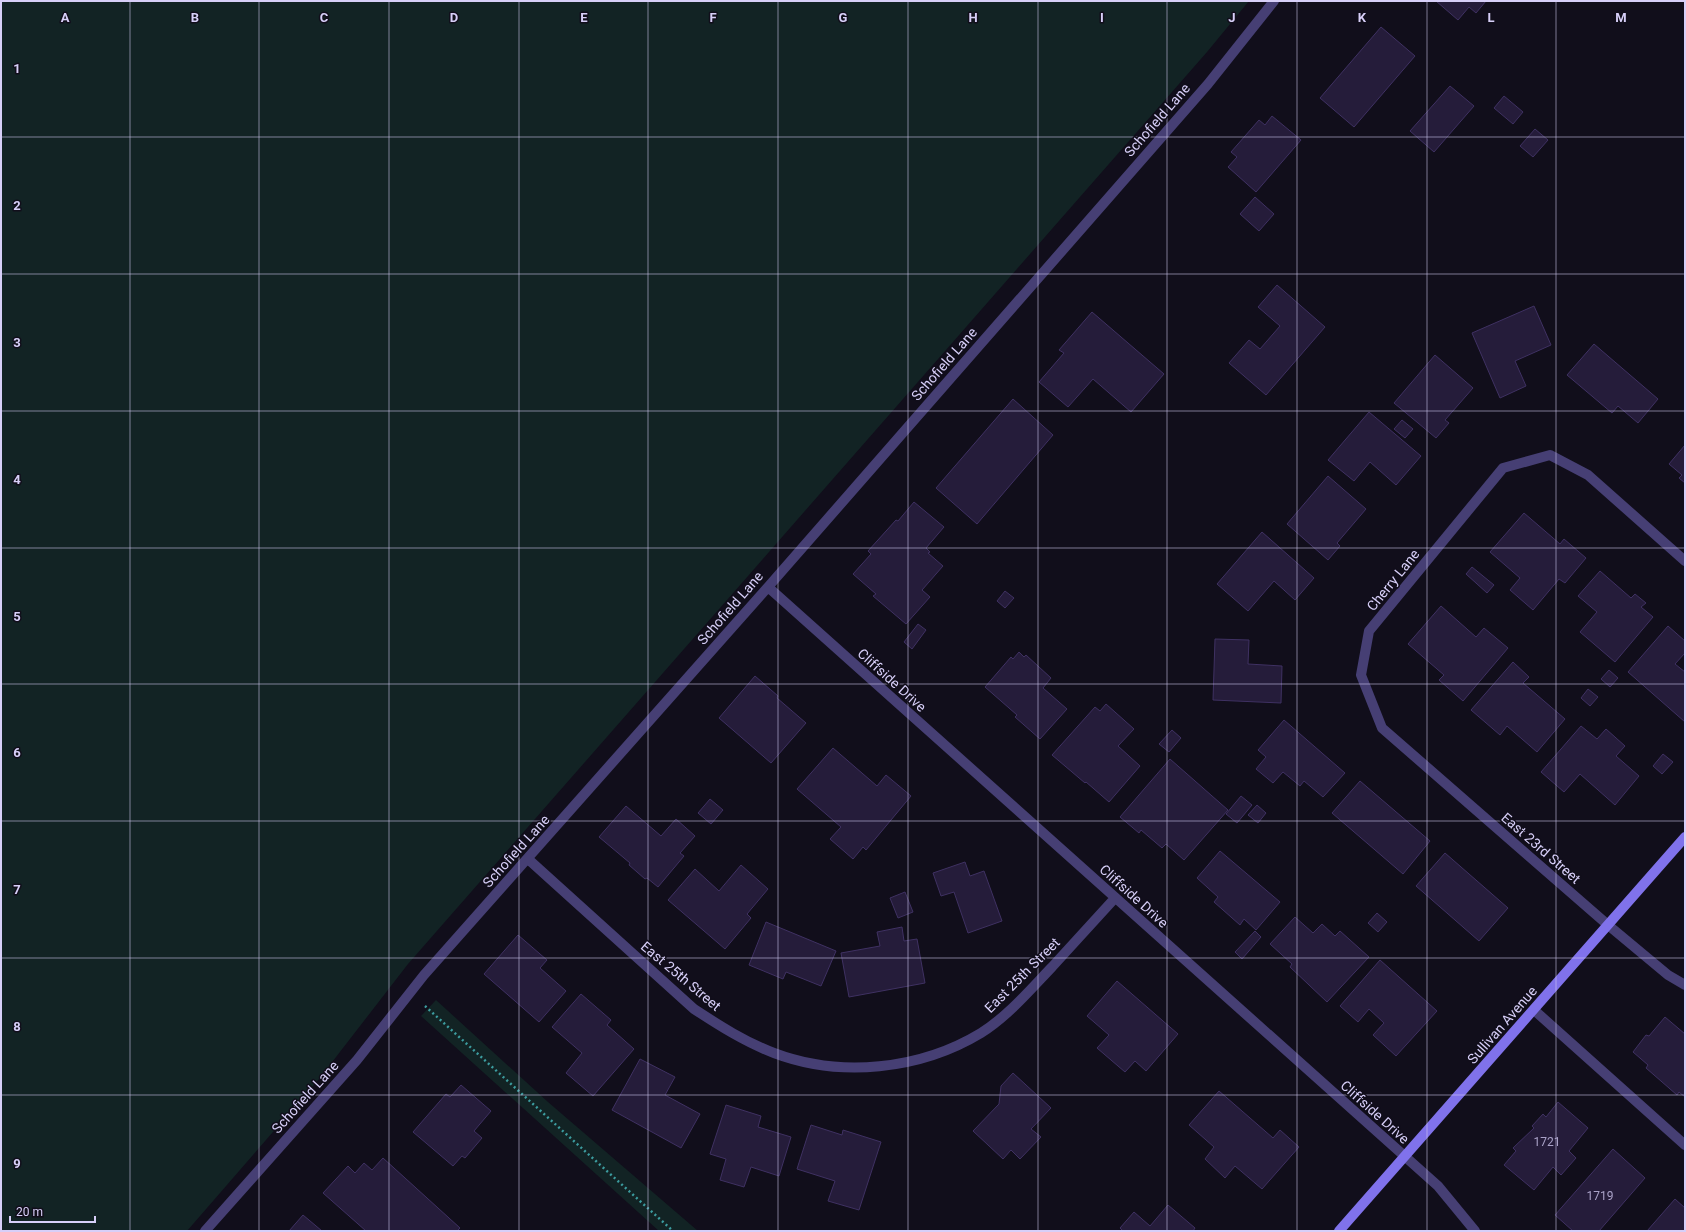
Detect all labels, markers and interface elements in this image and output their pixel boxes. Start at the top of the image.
text: A [61,10,70,25]
text: B [191,10,199,25]
text: C [320,10,329,25]
text: D [450,10,458,25]
text: E [580,10,588,25]
text: F [709,10,717,25]
text: G [839,10,848,25]
text: H [968,10,978,25]
text: I [1100,10,1104,25]
text: J [1228,10,1236,25]
text: K [1358,10,1367,25]
text: L [1487,10,1495,25]
text: M [1615,10,1627,25]
text: 1 [13,61,21,76]
street label: Schofield Lane [1121,80,1193,160]
text: 2 [13,198,21,213]
street label: Schofield Lane [908,324,980,404]
text: 3 [13,335,21,350]
text: 4 [13,472,21,487]
street label: Cherry Lane [1363,546,1423,614]
street label: Schofield Lane [694,568,766,648]
text: 5 [13,609,21,624]
street label: Cliffside Drive [854,645,930,715]
text: 6 [13,745,21,760]
street label: East 23rd Street [1498,809,1584,887]
street label: Schofield Lane [479,812,553,890]
street label: Cliffside Drive [1096,861,1172,931]
text: 7 [13,882,21,897]
street label: East 25th Street [981,934,1063,1016]
street label: East 25th Street [638,938,724,1014]
street label: Sullivan Avenue [1464,983,1540,1067]
text: 8 [13,1019,21,1034]
street label: Schofield Lane [268,1058,342,1136]
street label: Cliffside Drive [1337,1077,1413,1147]
house number: 1721 [1534,1135,1560,1149]
text: 9 [13,1156,21,1171]
house number: 1719 [1587,1189,1613,1203]
scale bar [10,1198,95,1224]
text: 20 m [16,1205,43,1219]

